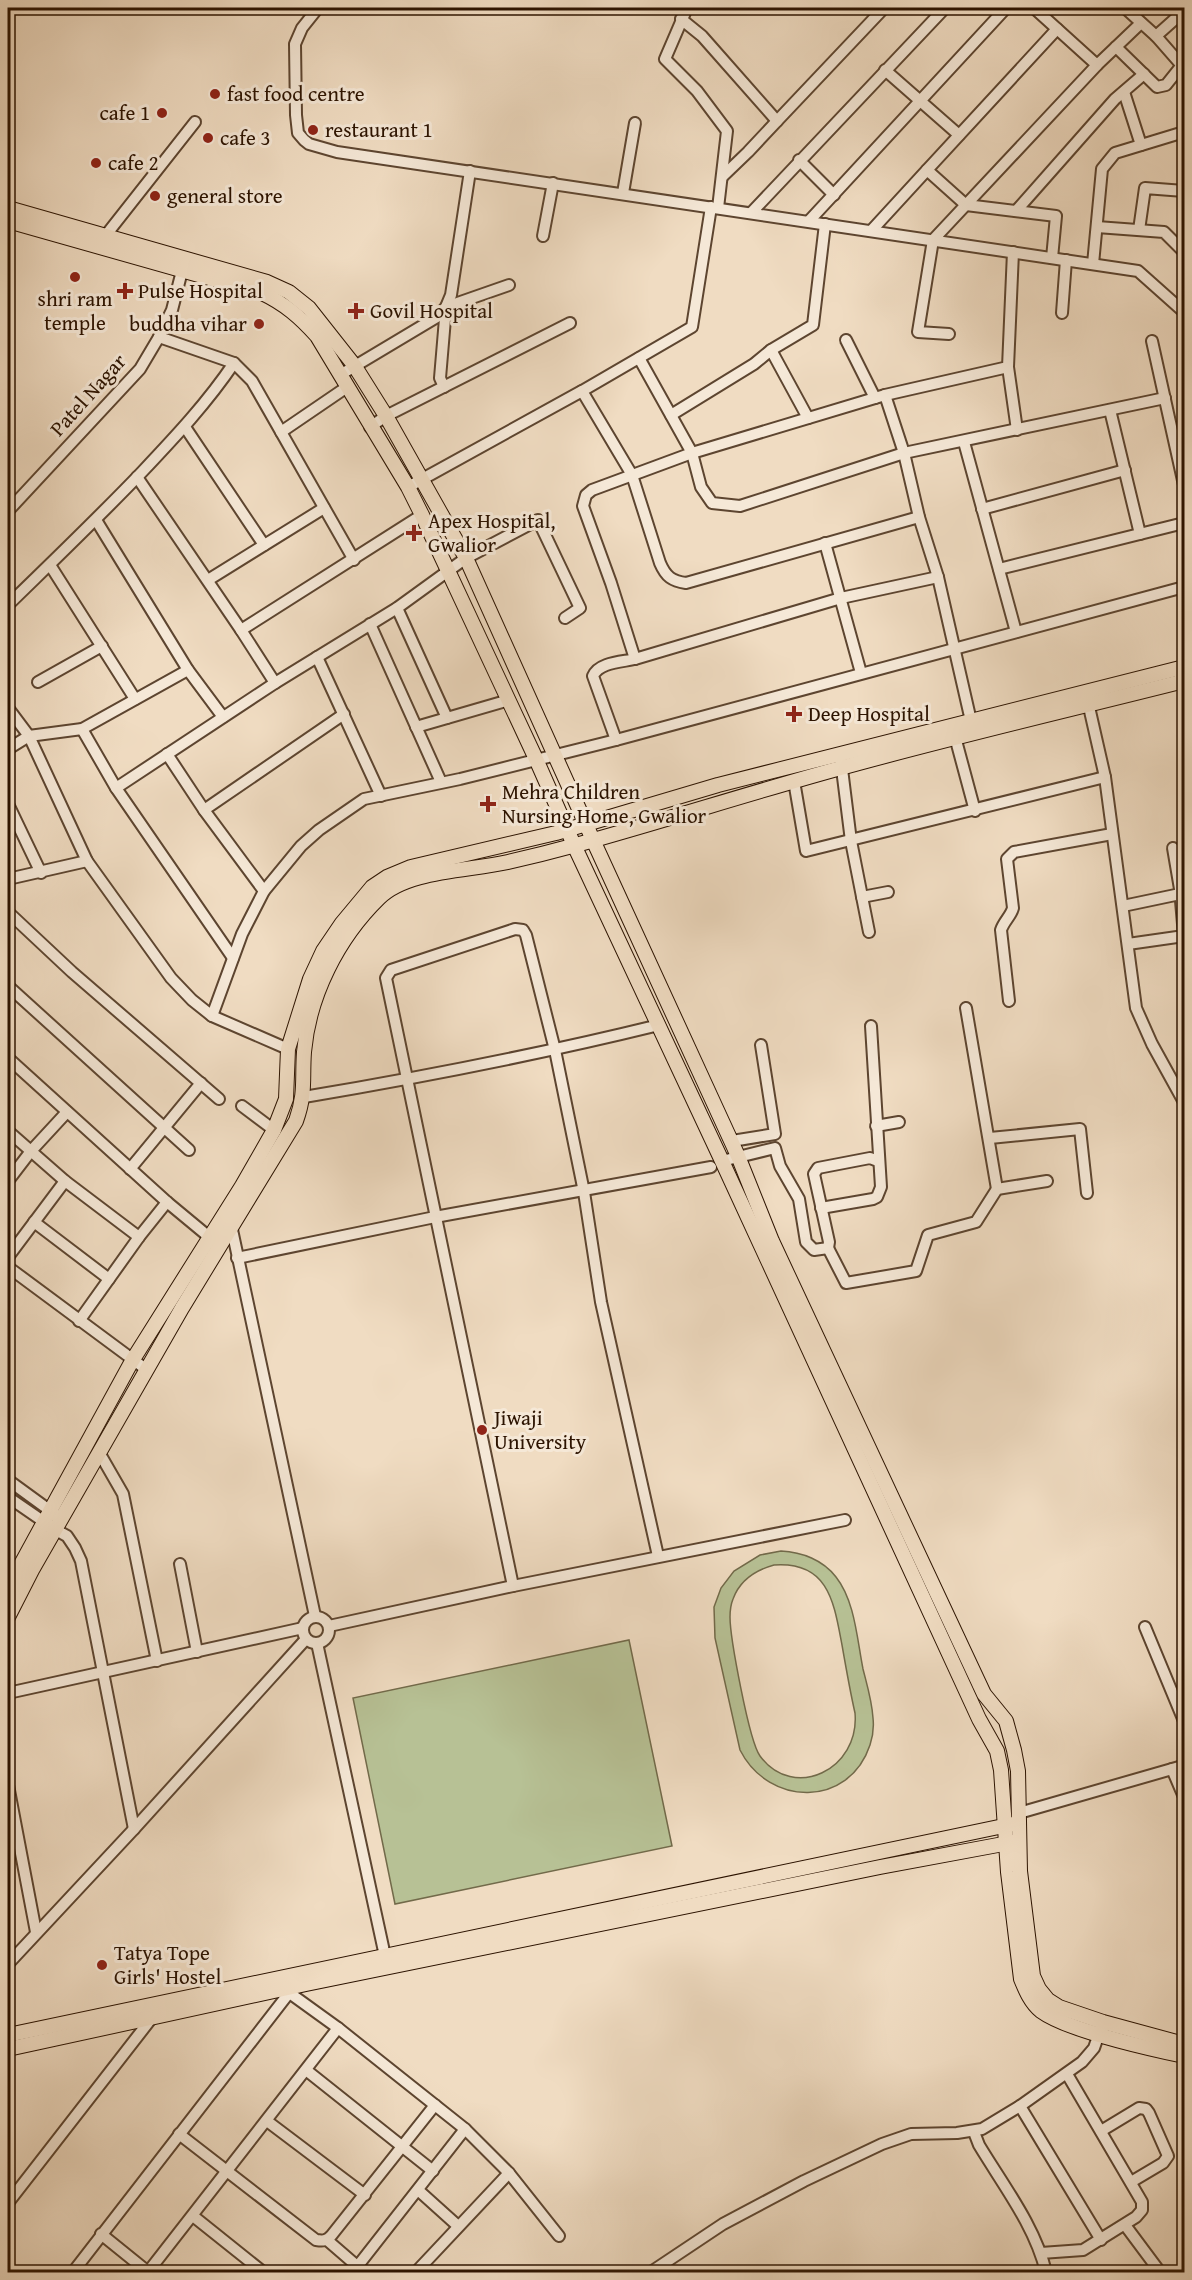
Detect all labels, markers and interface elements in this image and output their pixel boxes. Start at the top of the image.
place label: fast food centre [227,78,365,109]
marker: fast food centre [208,87,222,101]
place label: cafe 1 [99,97,150,128]
marker: cafe 1 [155,106,169,120]
place label: restaurant 1 [325,114,433,145]
place label: cafe 3 [220,122,271,153]
marker: restaurant 1 [306,123,320,137]
marker: cafe 3 [201,131,215,145]
place label: cafe 2 [108,147,159,178]
marker: cafe 2 [89,156,103,170]
place label: general store [167,180,283,211]
marker: general store [148,189,162,203]
marker: shri ram temple [68,270,82,284]
place label: Pulse Hospital [138,275,263,306]
marker: Pulse Hospital [116,282,134,300]
place label: shri ram temple [38,283,112,338]
place label: Govil Hospital [370,295,493,326]
marker: Govil Hospital [347,302,365,320]
place label: buddha vihar [129,308,247,339]
marker: buddha vihar [252,317,266,331]
street label: Patel Nagar [42,346,133,443]
place label: Apex Hospital, Gwalior [428,505,555,560]
marker: Apex Hospital, Gwalior [405,524,423,542]
place label: Deep Hospital [808,698,930,729]
marker: Deep Hospital [785,705,803,723]
place label: Mehra Children Nursing Home, Gwalior [502,776,707,831]
marker: Mehra Children Nursing Home, Gwalior [479,795,497,813]
place label: Jiwaji University [491,1402,587,1457]
marker: Jiwaji University [475,1423,489,1437]
place label: Tatya Tope Girls' Hostel [114,1937,221,1992]
marker: Tatya Tope Girls' Hostel [95,1958,109,1972]

